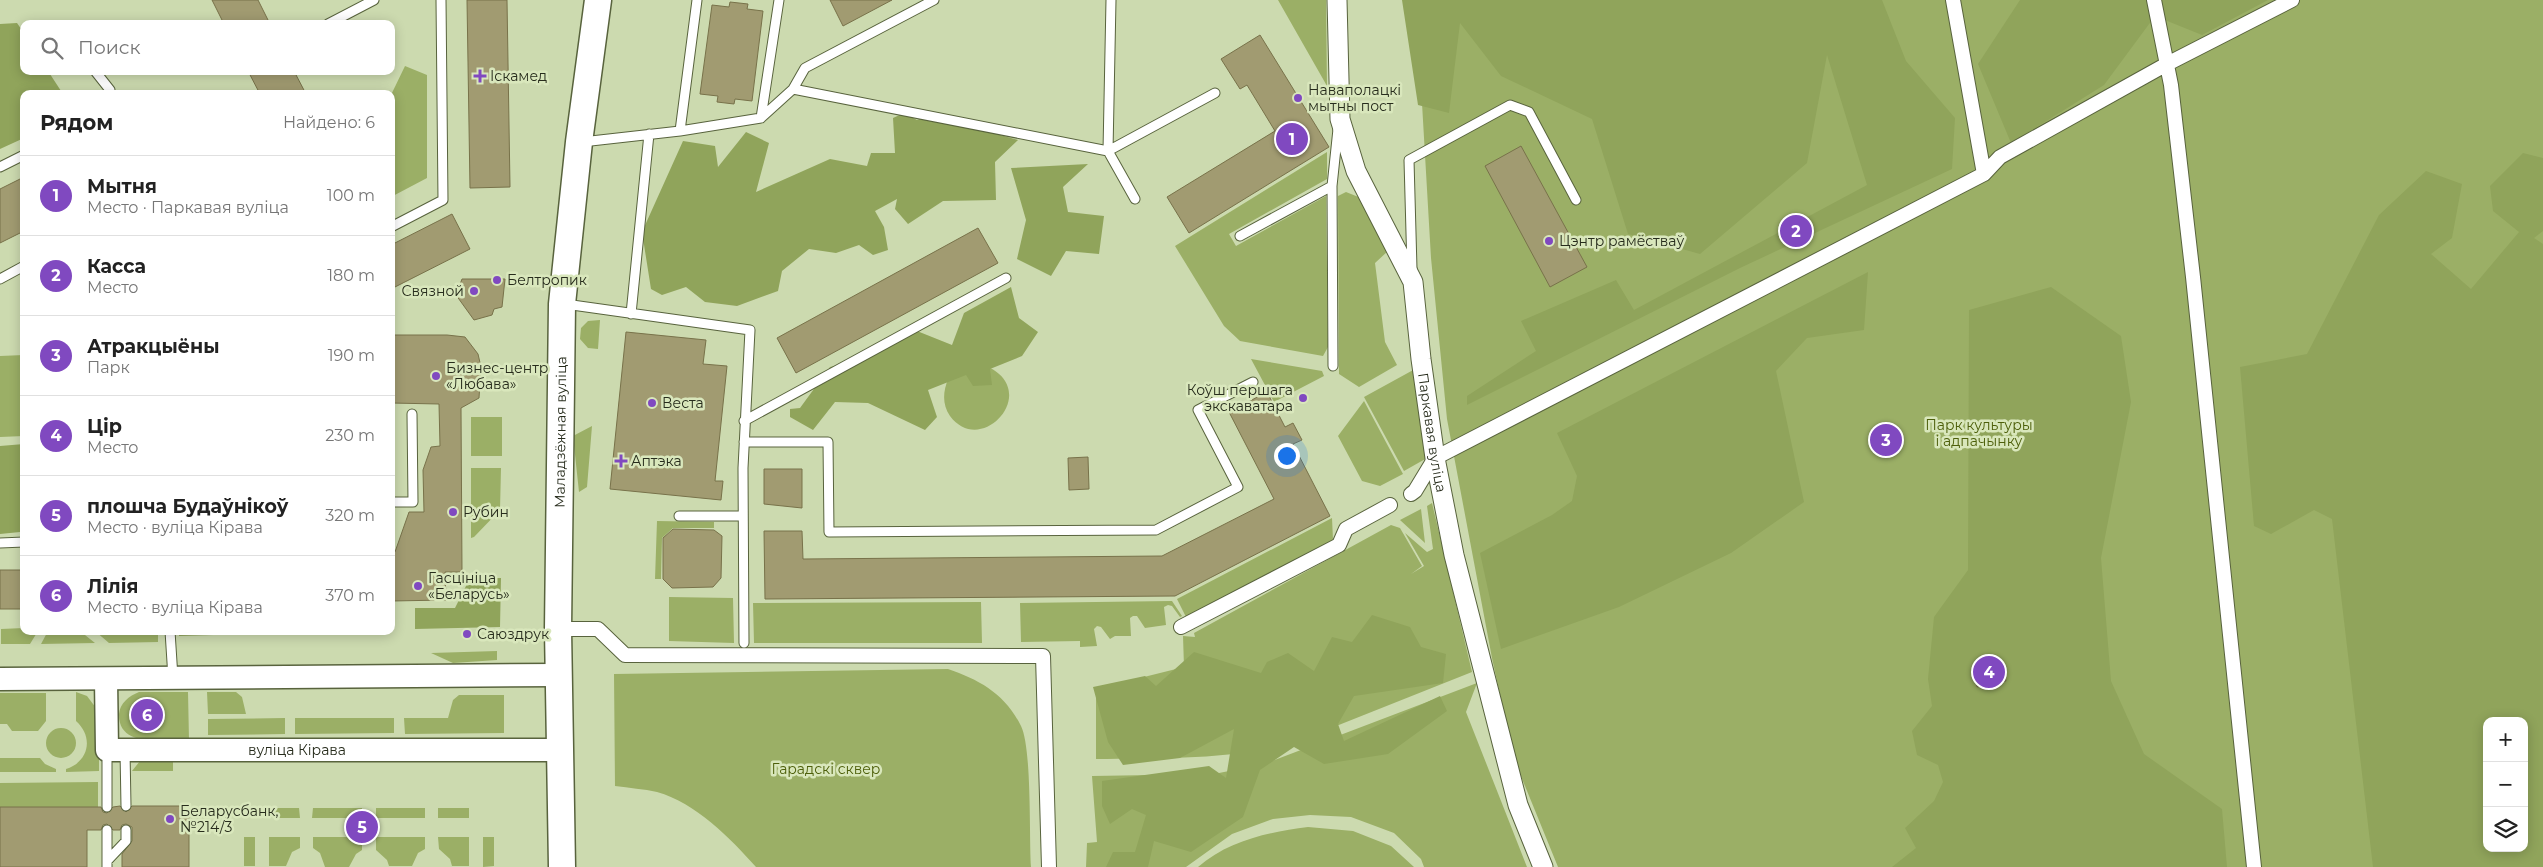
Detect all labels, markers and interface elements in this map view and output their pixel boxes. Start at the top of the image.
search box [20,20,395,75]
icon: search [38,34,66,62]
text: Поиск [78,36,141,59]
place label: Іскамед [490,67,547,85]
marker: Іскамед [474,70,486,82]
place label: Наваполацкі мытны пост [1308,81,1401,115]
marker: Наваполацкі мытны пост [1292,92,1304,104]
text: Рядом [40,110,113,135]
text: Найдено: 6 [283,113,375,132]
pin: 1 [1276,120,1308,158]
text: Мытня [87,175,157,198]
text: 1 [53,186,59,205]
text: 100 m [327,186,375,205]
text: Место · Паркавая вуліца [87,198,289,217]
pin: 2 [1780,212,1812,250]
place label: Цэнтр рамёстваў [1559,232,1684,250]
marker: Цэнтр рамёстваў [1543,235,1555,247]
text: Касса [87,255,146,278]
text: 2 [51,266,61,285]
text: 180 m [327,266,375,285]
place label: Белтропик [507,271,587,289]
marker: Белтропик [491,274,503,286]
text: Место [87,278,139,297]
place label: Связной [402,282,464,300]
marker: Связной [468,285,480,297]
text: Атракцыёны [87,335,220,358]
text: 3 [51,346,61,365]
text: 190 m [328,346,375,365]
street label: Маладзёжная вуліца [550,356,570,508]
text: Парк [87,358,130,377]
place label: Бизнес-центр «Любава» [446,359,548,393]
marker: Бизнес-центр «Любава» [430,370,442,382]
street label: Паркавая вуліца [1414,372,1451,494]
place label: Коўш першага экскаватара [1187,381,1293,415]
marker: Коўш першага экскаватара [1297,392,1309,404]
place label: Веста [662,394,704,412]
marker: Веста [646,397,658,409]
text: Цір [87,415,122,438]
park label: Парк культуры і адпачынку [1925,416,2033,450]
pin: 3 [1870,421,1902,459]
text: 4 [50,426,62,445]
text: 230 m [325,426,375,445]
text: Место [87,438,139,457]
your location [1274,443,1300,469]
place label: Аптэка [631,452,682,470]
marker: Аптэка [615,455,627,467]
text: плошча Будаўнікоў [87,495,288,518]
place label: Рубин [463,503,509,521]
text: 5 [51,506,61,525]
text: 320 m [325,506,375,525]
marker: Рубин [447,506,459,518]
text: Место · вуліца Кірава [87,518,263,537]
place label: Гасцініца «Беларусь» [428,569,510,603]
text: Лілія [87,575,138,598]
marker: Гасцініца «Беларусь» [412,580,424,592]
text: 6 [51,586,61,605]
text: 370 m [325,586,375,605]
text: Место · вуліца Кірава [87,598,263,617]
place label: Саюздрук [477,625,549,643]
marker: Саюздрук [461,628,473,640]
pin: 4 [1973,653,2005,691]
pin: 6 [131,696,163,734]
map controls [2483,717,2528,852]
button: + [2483,717,2528,762]
street label: вуліца Кірава [248,741,346,759]
park label: Гарадскі сквер [772,760,880,778]
button: − [2483,762,2528,807]
place label: Беларусбанк, №214/3 [180,802,278,836]
button: layers [2483,807,2528,852]
pin: 5 [346,808,378,846]
marker: Беларусбанк, №214/3 [164,813,176,825]

